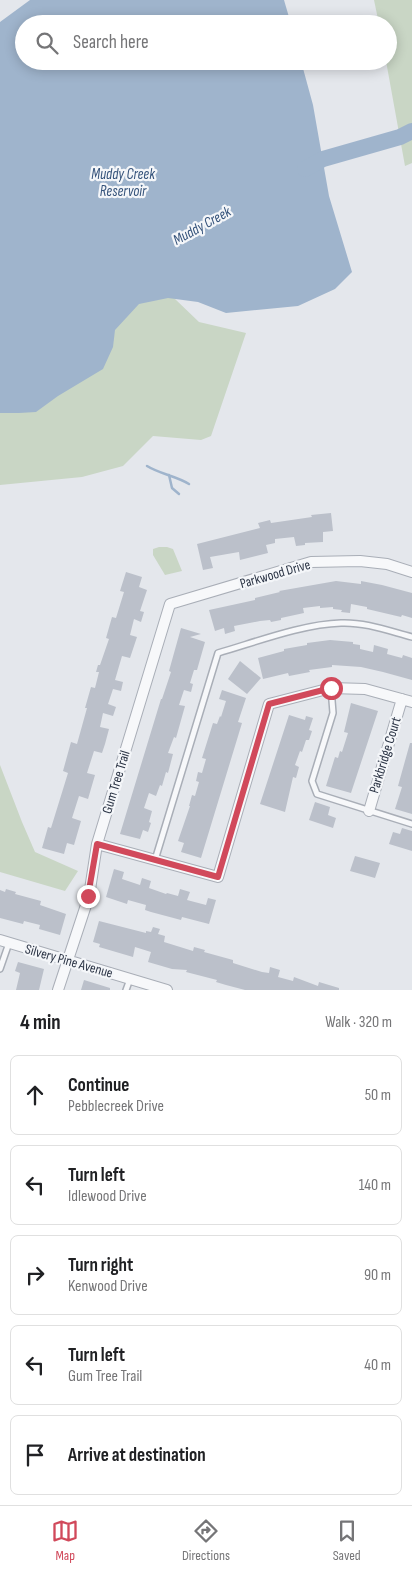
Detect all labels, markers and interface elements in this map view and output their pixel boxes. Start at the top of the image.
search box [15,15,397,70]
icon: search [33,29,61,57]
text: Search here [73,31,149,54]
water label: Muddy Creek Reservoir [91,165,155,201]
water label: Muddy Creek [170,202,235,250]
street label: Parkwood Drive [238,556,312,592]
route start [320,677,343,700]
street label: Parkbridge Court [365,715,405,795]
street label: Gum Tree Trail [98,748,134,816]
route end [77,885,100,908]
street label: Silvery Pine Avenue [23,940,115,982]
text: 4 min [20,1010,61,1035]
text: Walk · 320 m [325,1013,392,1032]
text: Continue [68,1074,129,1097]
icon: ahead [21,1081,49,1109]
text: 50 m [365,1086,391,1105]
text: Pebblecreek Drive [68,1097,164,1116]
text: Turn left [68,1164,125,1187]
icon: left [21,1171,49,1199]
text: 140 m [359,1176,391,1195]
text: Idlewood Drive [68,1187,147,1206]
text: Turn right [68,1254,133,1277]
icon: right [21,1261,49,1289]
text: 90 m [364,1266,391,1285]
text: Kenwood Drive [68,1277,148,1296]
text: Turn left [68,1344,125,1367]
icon: left [21,1351,49,1379]
text: 40 m [364,1356,391,1375]
text: Gum Tree Trail [68,1367,142,1386]
icon: arrive [21,1441,49,1469]
text: Arrive at destination [68,1444,206,1467]
tab: Map [51,1517,79,1564]
tab: Directions [182,1517,230,1564]
tab: Saved [333,1517,361,1564]

